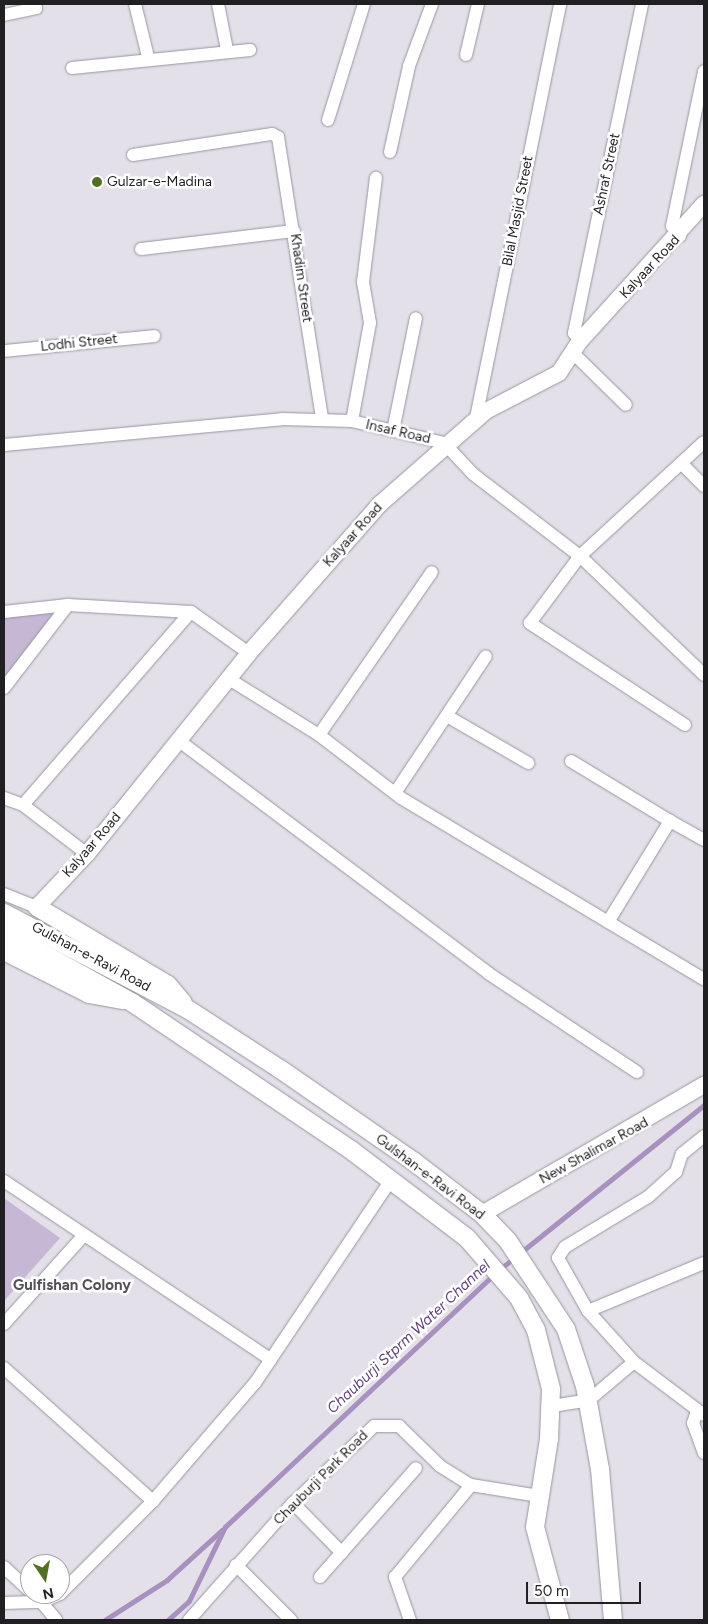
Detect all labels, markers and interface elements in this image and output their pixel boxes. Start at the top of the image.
street label: Ashraf Street [590,131,624,217]
street label: Bilal Masjid Street [499,154,537,268]
place label: Gulzar-e-Madina [107,174,212,190]
marker: Gulzar-e-Madina [91,176,103,188]
street label: Kalyaar Road [616,232,684,302]
street label: Khadim Street [286,233,316,323]
street label: Lodhi Street [40,331,118,355]
street label: Insaf Road [364,416,432,448]
street label: Kalyaar Road [320,499,386,571]
street label: Kalyaar Road [59,809,125,881]
street label: Gulshan-e-Ravi Road [29,919,153,995]
street label: New Shalimar Road [537,1114,651,1188]
street label: Gulshan-e-Ravi Road [372,1131,488,1223]
water label: Chauburji Stprm Water Channel [324,1256,494,1418]
district label: Gulfishan Colony [13,1277,131,1295]
street label: Chauburji Park Road [270,1427,372,1529]
north arrow [20,1554,70,1604]
scale bar [528,1572,643,1604]
text: 50 m [534,1582,569,1600]
text: N [41,1584,55,1603]

